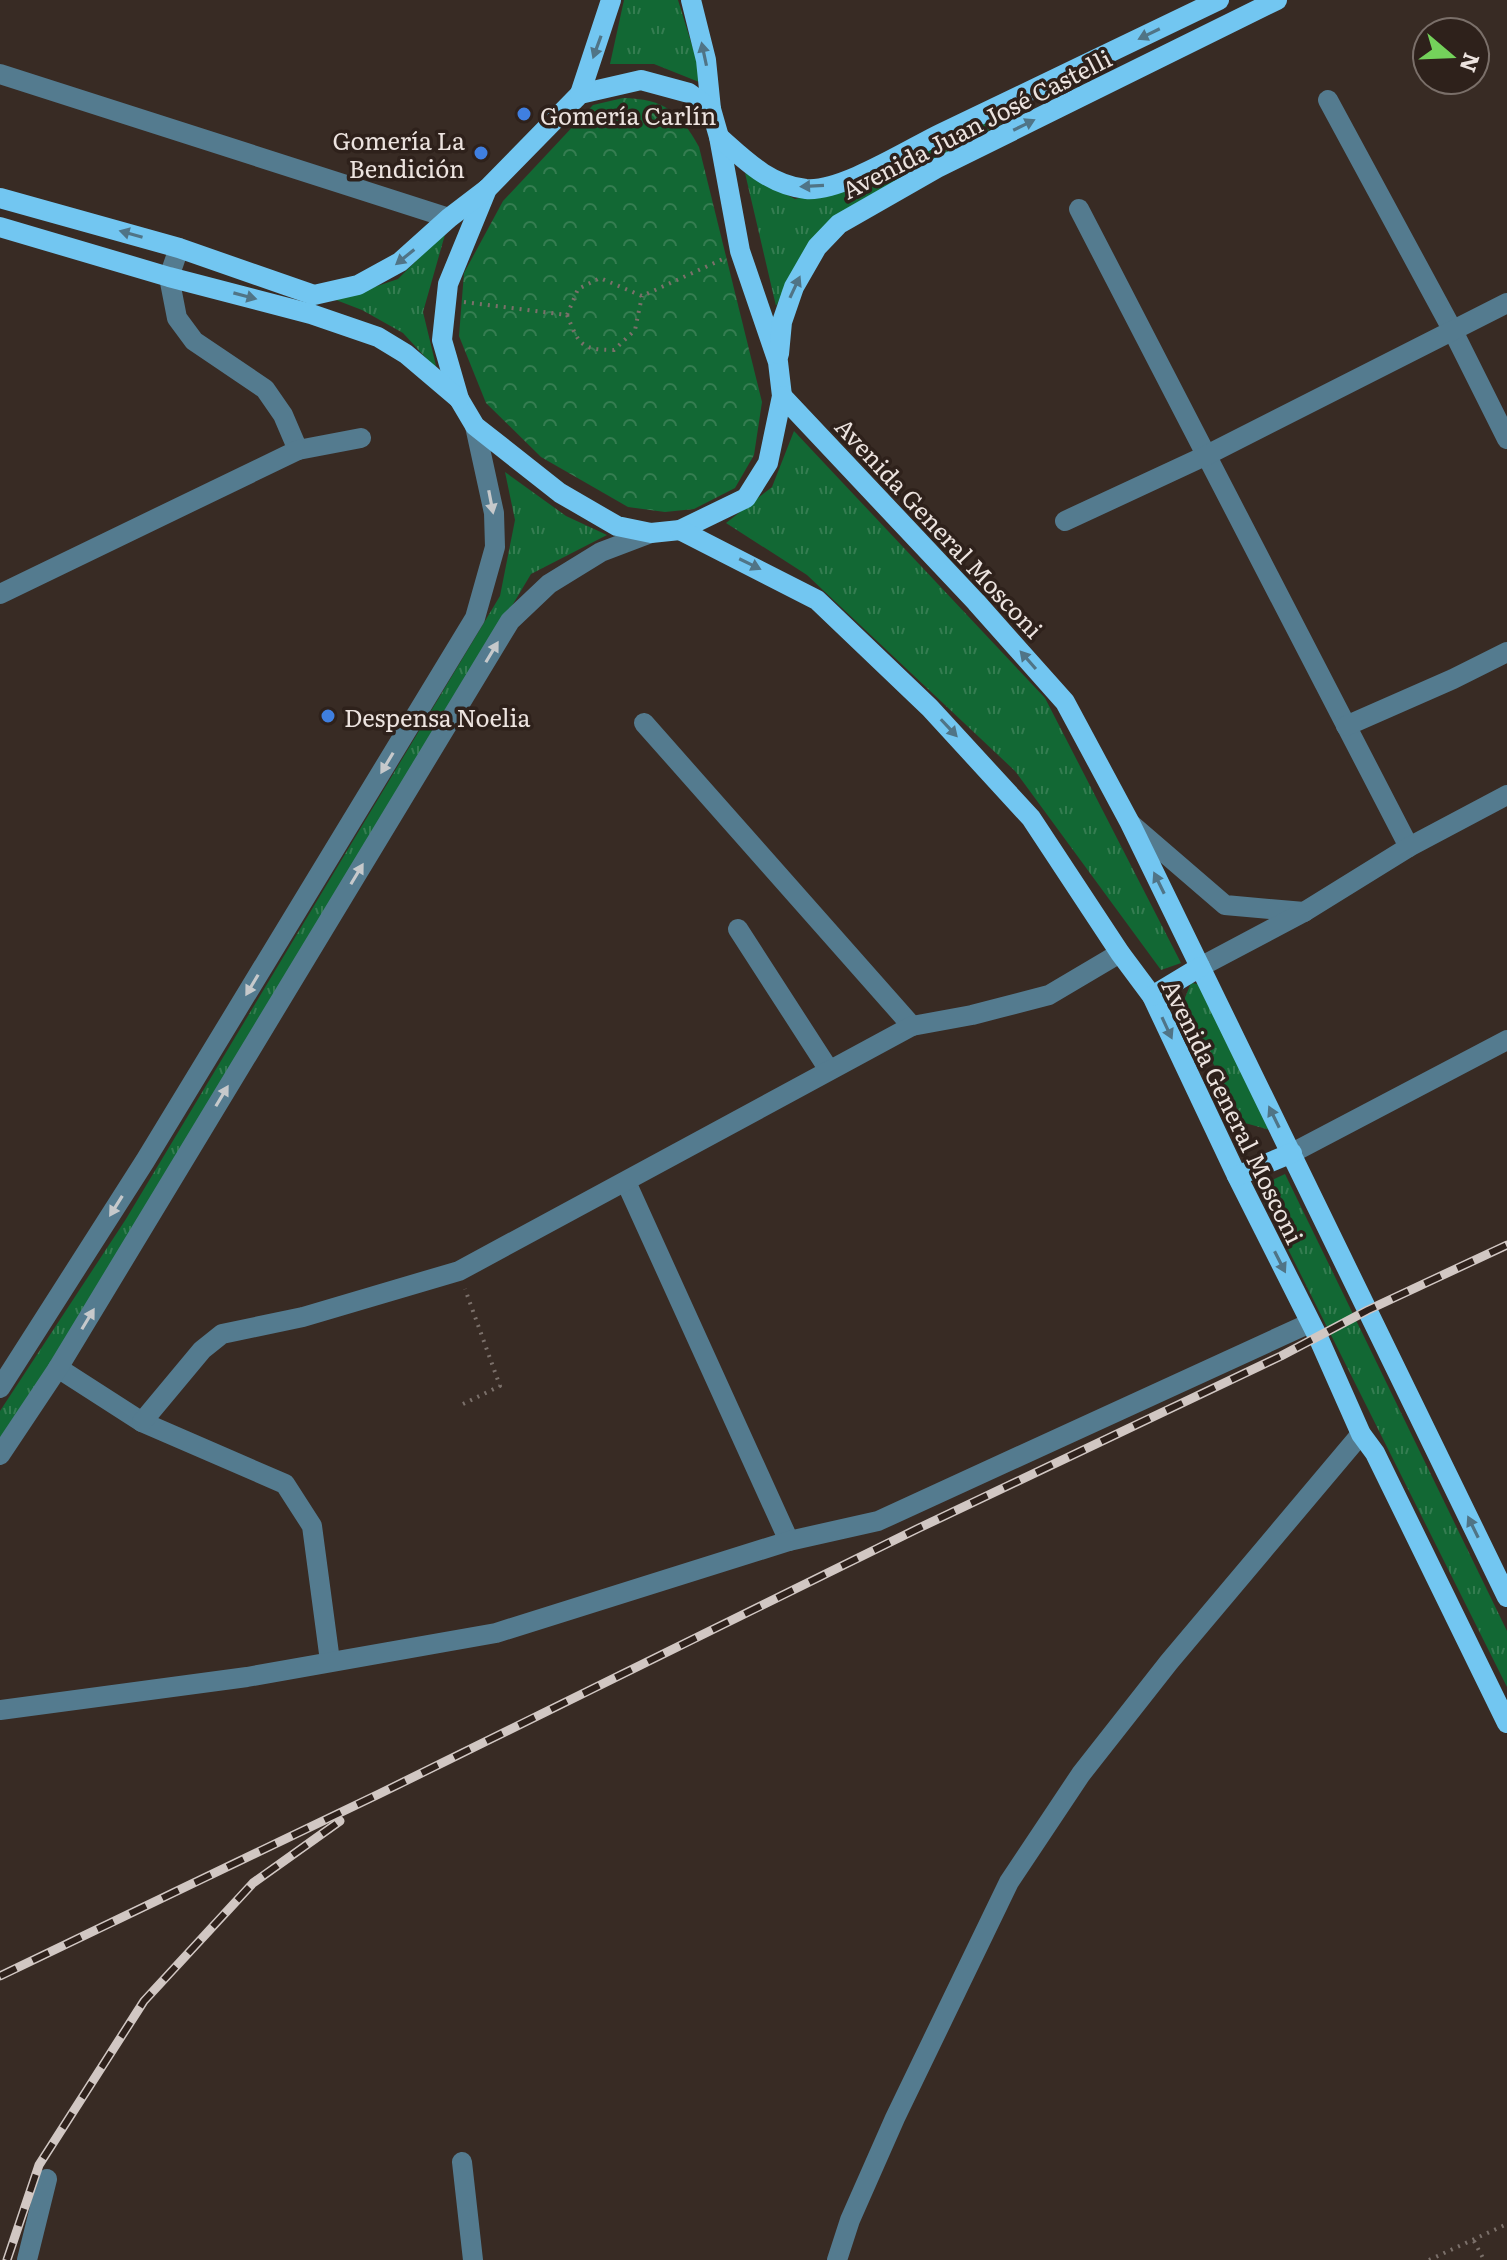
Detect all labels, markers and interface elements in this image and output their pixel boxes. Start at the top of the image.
north arrow [1411,16,1491,96]
one-way arrow [1137,27,1160,41]
one-way arrow [590,35,602,59]
street label: Avenida Juan José Castelli [835,40,1117,206]
one-way arrow [697,41,710,66]
text: N [1453,49,1490,77]
place label: Gomería Carlín [540,97,716,132]
marker: Gomería Carlín [515,105,533,123]
one-way arrow [1013,118,1036,132]
place label: Gomería La Bendición [332,122,465,185]
marker: Gomería La Bendición [472,144,490,162]
one-way arrow [798,180,824,193]
one-way arrow [119,228,144,240]
one-way arrow [395,248,415,264]
one-way arrow [788,276,802,299]
one-way arrow [233,290,257,303]
street label: Avenida General Mosconi [828,409,1052,645]
one-way arrow [486,490,498,515]
one-way arrow [739,557,762,571]
one-way arrow [485,641,499,663]
one-way arrow [1020,651,1037,671]
place label: Despensa Noelia [344,699,531,734]
marker: Despensa Noelia [319,707,337,725]
one-way arrow [940,719,958,738]
one-way arrow [380,752,394,774]
one-way arrow [350,863,364,885]
one-way arrow [1152,872,1166,895]
street label: Avenida General Mosconi [1155,973,1313,1249]
one-way arrow [245,974,259,996]
one-way arrow [1160,1016,1174,1039]
one-way arrow [215,1085,229,1107]
one-way arrow [1267,1105,1281,1128]
one-way arrow [108,1196,123,1217]
one-way arrow [1273,1251,1286,1274]
one-way arrow [80,1308,94,1330]
one-way arrow [1466,1515,1480,1539]

